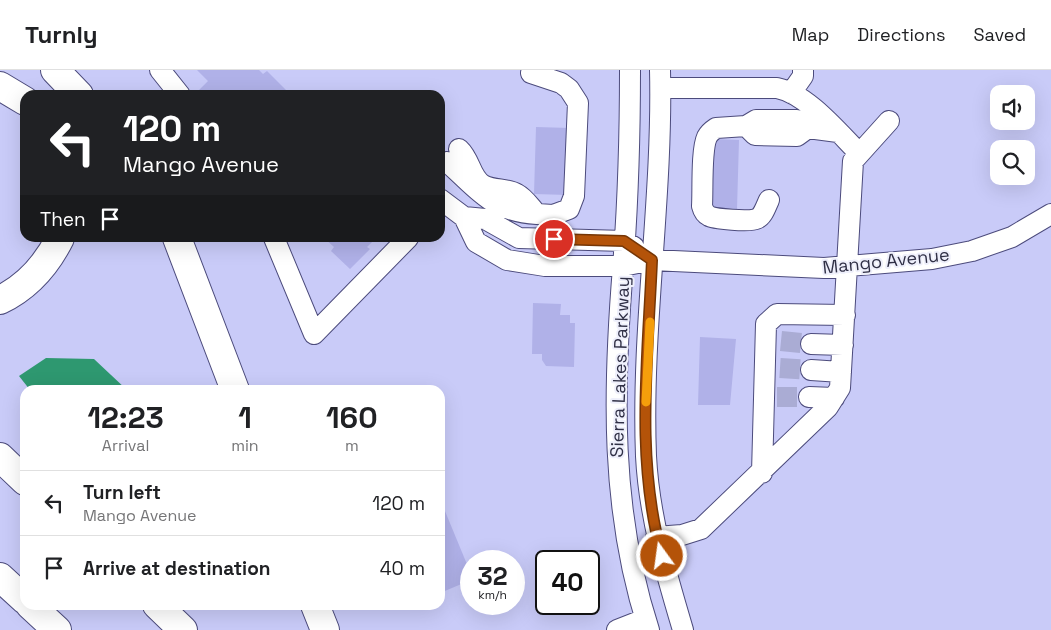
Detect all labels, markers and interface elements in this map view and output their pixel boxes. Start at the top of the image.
text: Turnly [25,19,98,50]
text: Map [792,23,829,46]
text: Directions [857,23,946,46]
text: Saved [974,23,1026,46]
map controls [990,85,1035,185]
button: sound [990,85,1035,130]
text: 120 m [123,107,221,151]
icon: left [40,110,105,175]
button: search [990,140,1035,185]
text: Mango Avenue [123,150,279,178]
icon: arrive [96,205,124,233]
text: Then [40,207,86,232]
pin [533,218,575,260]
icon: arrive [540,225,568,253]
street label: Mango Avenue [821,242,951,279]
street label: Sierra Lakes Parkway [605,276,634,458]
text: 12:23 [87,398,164,437]
text: 1 [238,398,252,437]
text: 160 [326,398,378,437]
text: Arrival [102,435,149,456]
text: min [231,435,259,456]
text: m [345,435,359,456]
text: Turn left [83,480,161,505]
icon: left [40,489,68,517]
text: 120 m [372,491,425,516]
text: Mango Avenue [83,505,196,526]
position arrow [635,529,687,581]
speed limit sign: 40 [535,550,600,615]
icon: arrive [40,554,68,582]
text: Arrive at destination [83,556,271,581]
text: 40 m [380,556,425,581]
text: 32 [477,560,508,592]
text: km/h [478,587,507,603]

